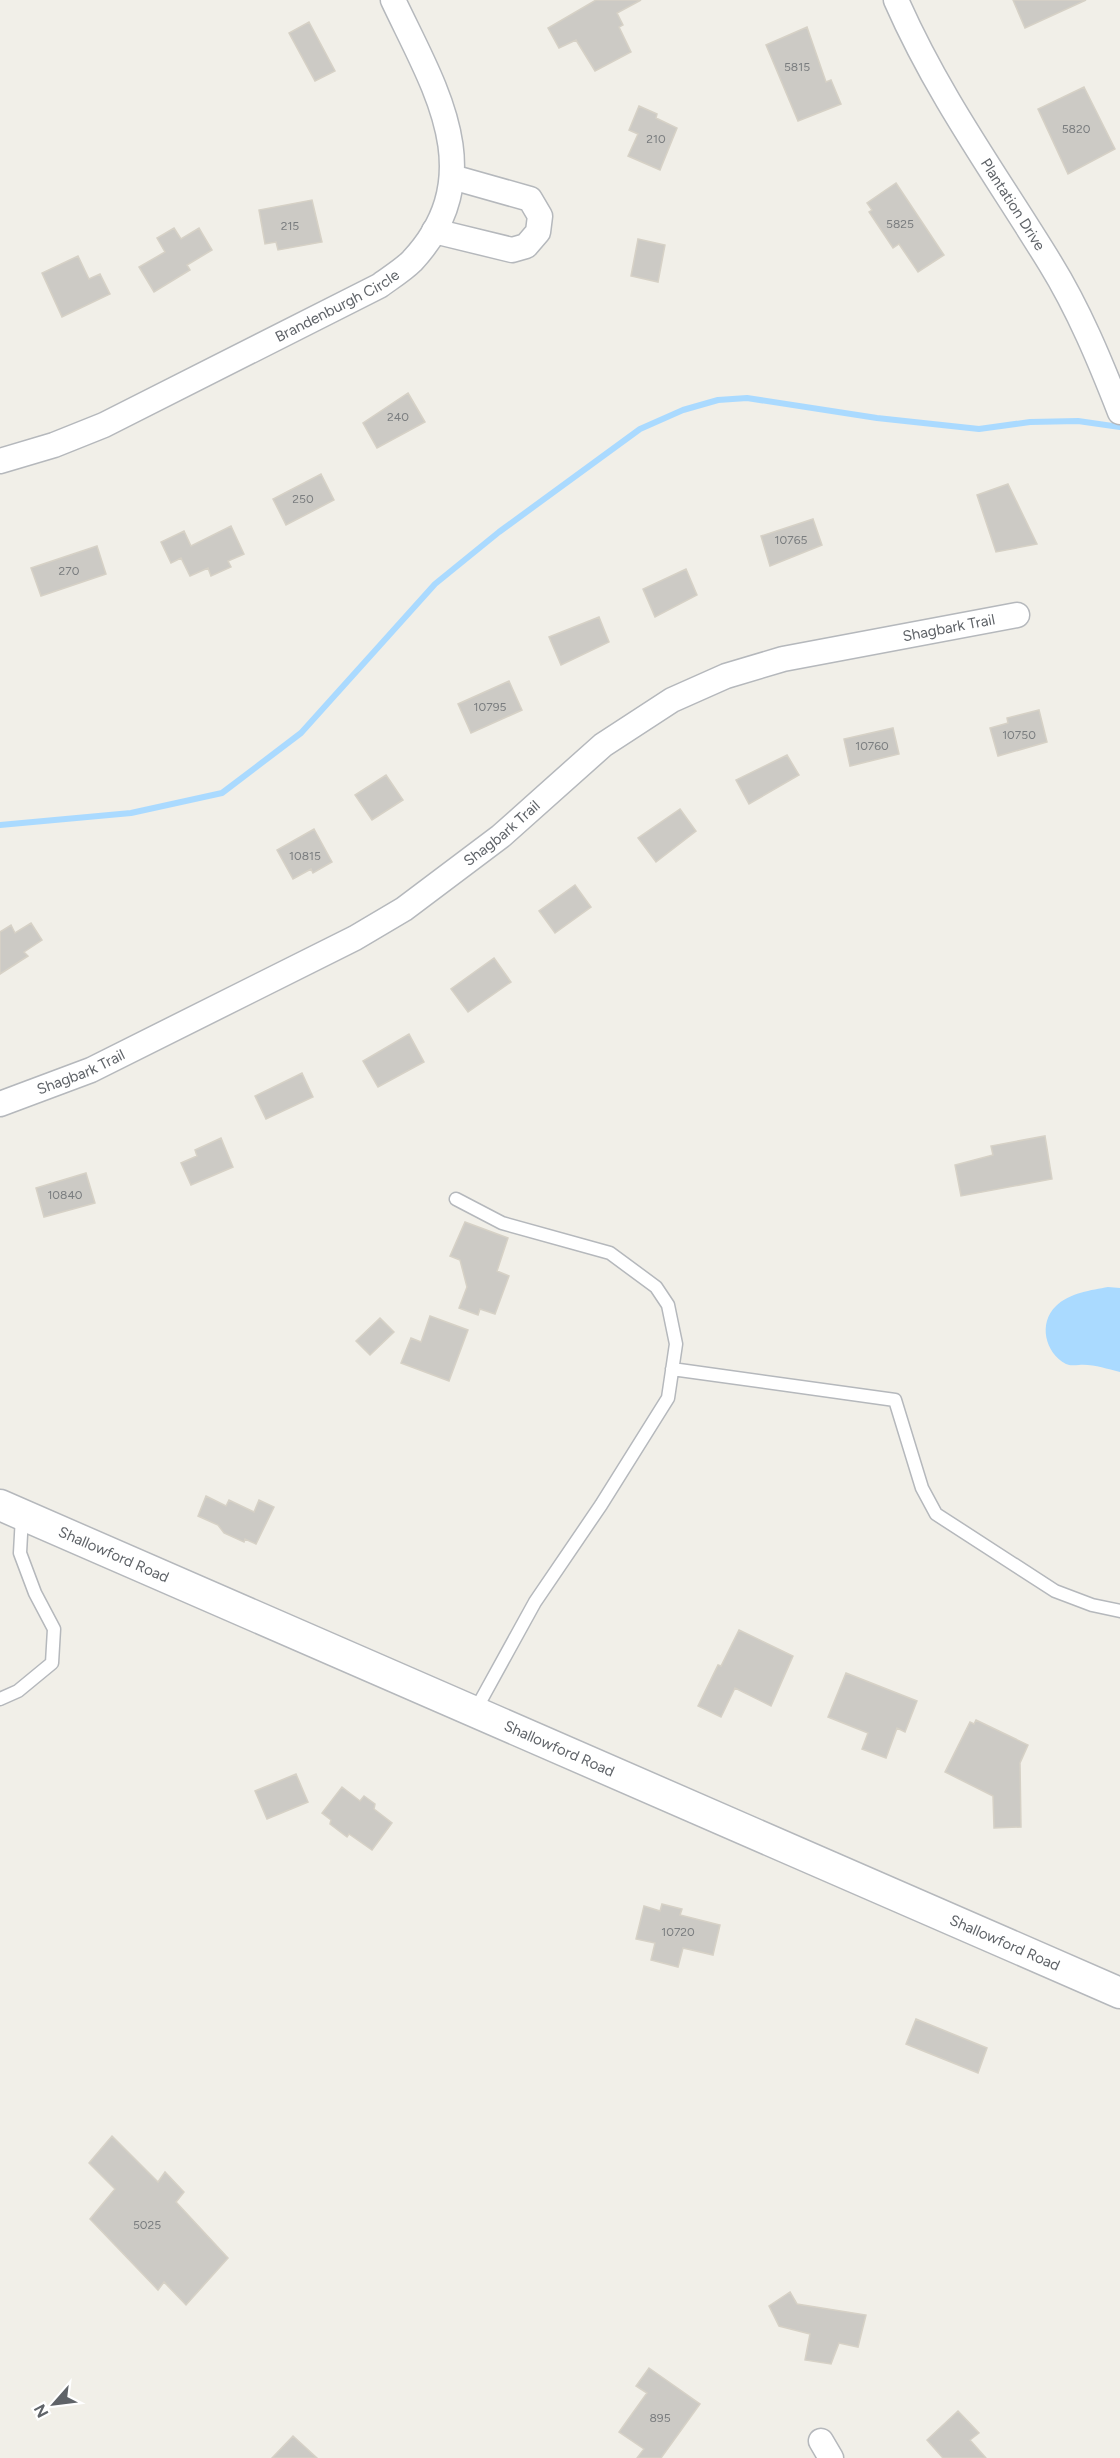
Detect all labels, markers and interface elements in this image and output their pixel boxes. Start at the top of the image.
house number: 5815 [784,60,810,74]
house number: 5820 [1062,122,1091,136]
house number: 210 [646,132,666,146]
street label: Plantation Drive [977,155,1049,254]
house number: 5825 [886,217,914,231]
house number: 215 [281,219,299,233]
street label: Brandenburgh Circle [272,266,403,346]
house number: 240 [387,410,409,424]
house number: 250 [292,492,314,506]
house number: 10765 [775,533,807,547]
house number: 270 [59,564,80,578]
street label: Shagbark Trail [901,610,997,645]
house number: 10795 [474,700,506,714]
house number: 10750 [1002,728,1036,742]
house number: 10760 [855,739,889,753]
street label: Shagbark Trail [460,797,544,870]
house number: 10815 [289,849,321,863]
street label: Shagbark Trail [34,1046,128,1098]
house number: 10840 [47,1188,83,1202]
street label: Shallowford Road [56,1523,172,1586]
street label: Shallowford Road [501,1717,617,1781]
street label: Shallowford Road [947,1911,1063,1975]
house number: 10720 [661,1925,695,1939]
house number: 5025 [133,2218,161,2232]
north arrow [24,2374,84,2434]
text: N [30,2401,52,2421]
house number: 895 [649,2411,671,2425]

